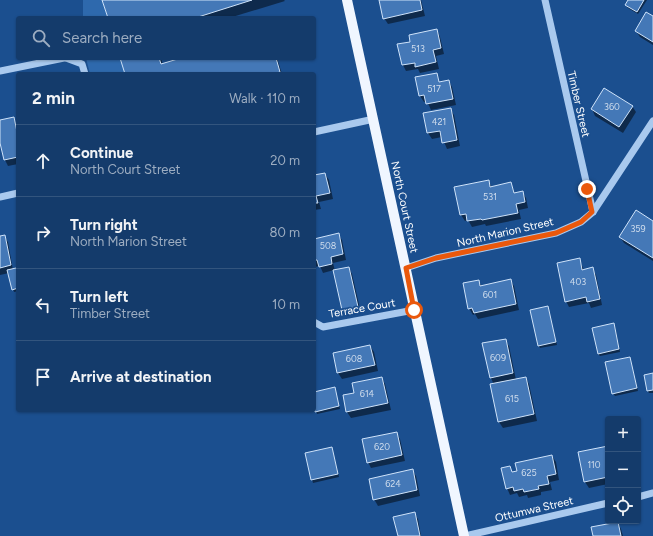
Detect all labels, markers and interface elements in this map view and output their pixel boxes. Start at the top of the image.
search box [16,16,316,60]
icon: search [30,27,52,49]
text: Search here [62,29,142,47]
house number: 513 [411,43,425,54]
street label: Timber Street [565,70,592,139]
house number: 517 [427,83,441,94]
text: 2 min [32,88,75,108]
text: Walk · 110 m [229,91,300,106]
house number: 360 [604,101,620,112]
house number: 421 [432,116,446,127]
text: Continue [70,144,133,162]
icon: ahead [32,150,54,172]
text: 20 m [270,153,300,168]
street label: North Court Street [388,160,421,254]
text: North Court Street [70,162,180,177]
route end [578,180,596,198]
house number: 531 [483,191,497,202]
street label: North Marion Street [455,215,555,250]
text: Turn right [70,216,138,234]
icon: right [32,222,54,244]
house number: 359 [630,223,646,234]
text: 80 m [269,225,300,240]
text: North Marion Street [70,234,187,249]
house number: 508 [320,240,337,251]
house number: 403 [570,276,586,287]
text: Turn left [70,288,128,306]
house number: 601 [483,289,497,300]
icon: left [32,294,54,316]
street label: Terrace Court [328,296,396,321]
text: 10 m [272,297,300,312]
route start [405,301,423,319]
text: Timber Street [70,306,150,321]
house number: 609 [490,352,506,363]
house number: 608 [346,353,363,364]
icon: arrive [32,366,54,388]
text: Arrive at destination [70,368,211,386]
house number: 614 [360,388,375,399]
house number: 615 [505,393,519,404]
map controls [605,416,641,524]
button: + [605,416,641,452]
house number: 620 [374,441,390,452]
button: − [605,452,641,488]
house number: 110 [587,459,601,470]
house number: 625 [521,467,537,478]
house number: 624 [385,478,401,489]
button: locate [605,488,641,524]
street label: Ottumwa Street [494,494,574,525]

